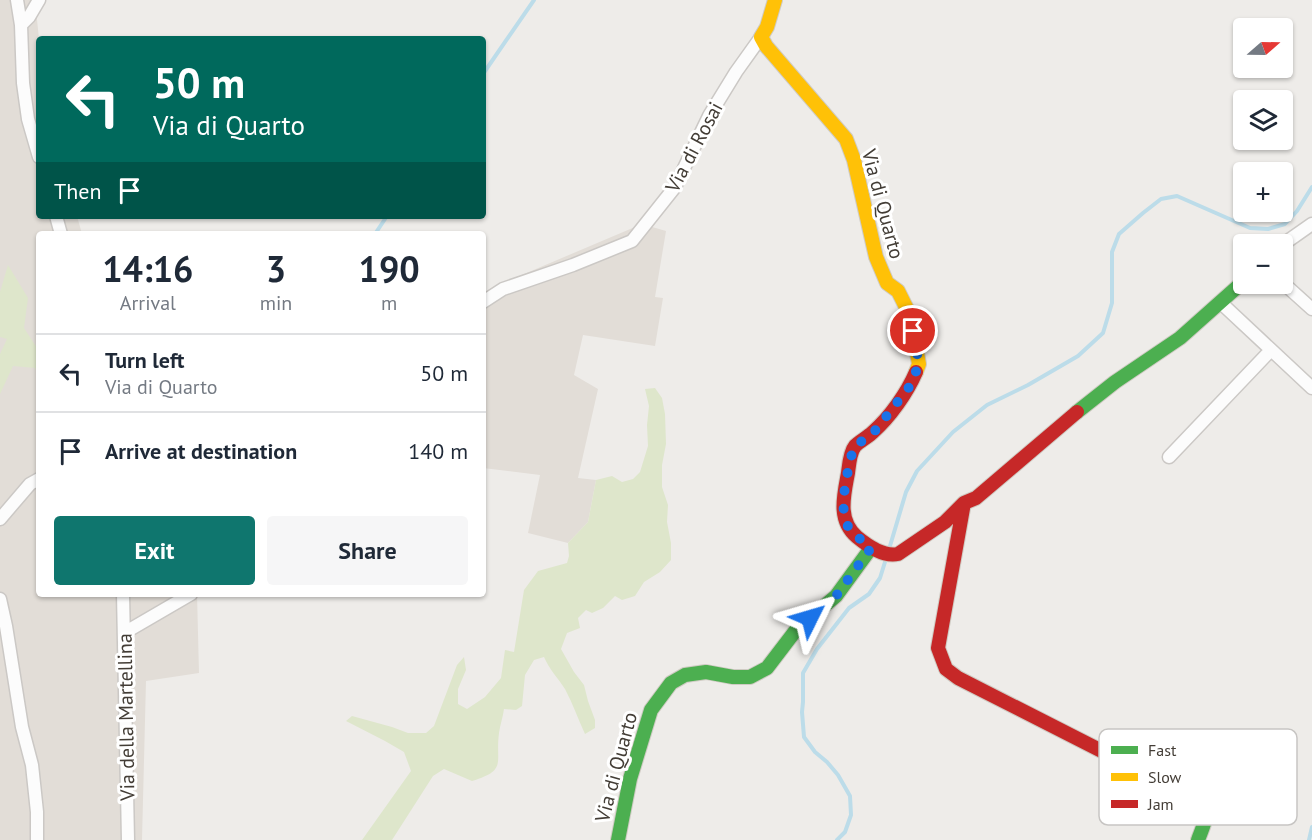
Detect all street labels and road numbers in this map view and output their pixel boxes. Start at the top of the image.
street label: Via di Rosai [659,97,729,198]
street label: Via di Quarto [856,145,910,262]
street label: Via della Martellina [112,633,140,802]
street label: Via di Quarto [589,709,643,826]

